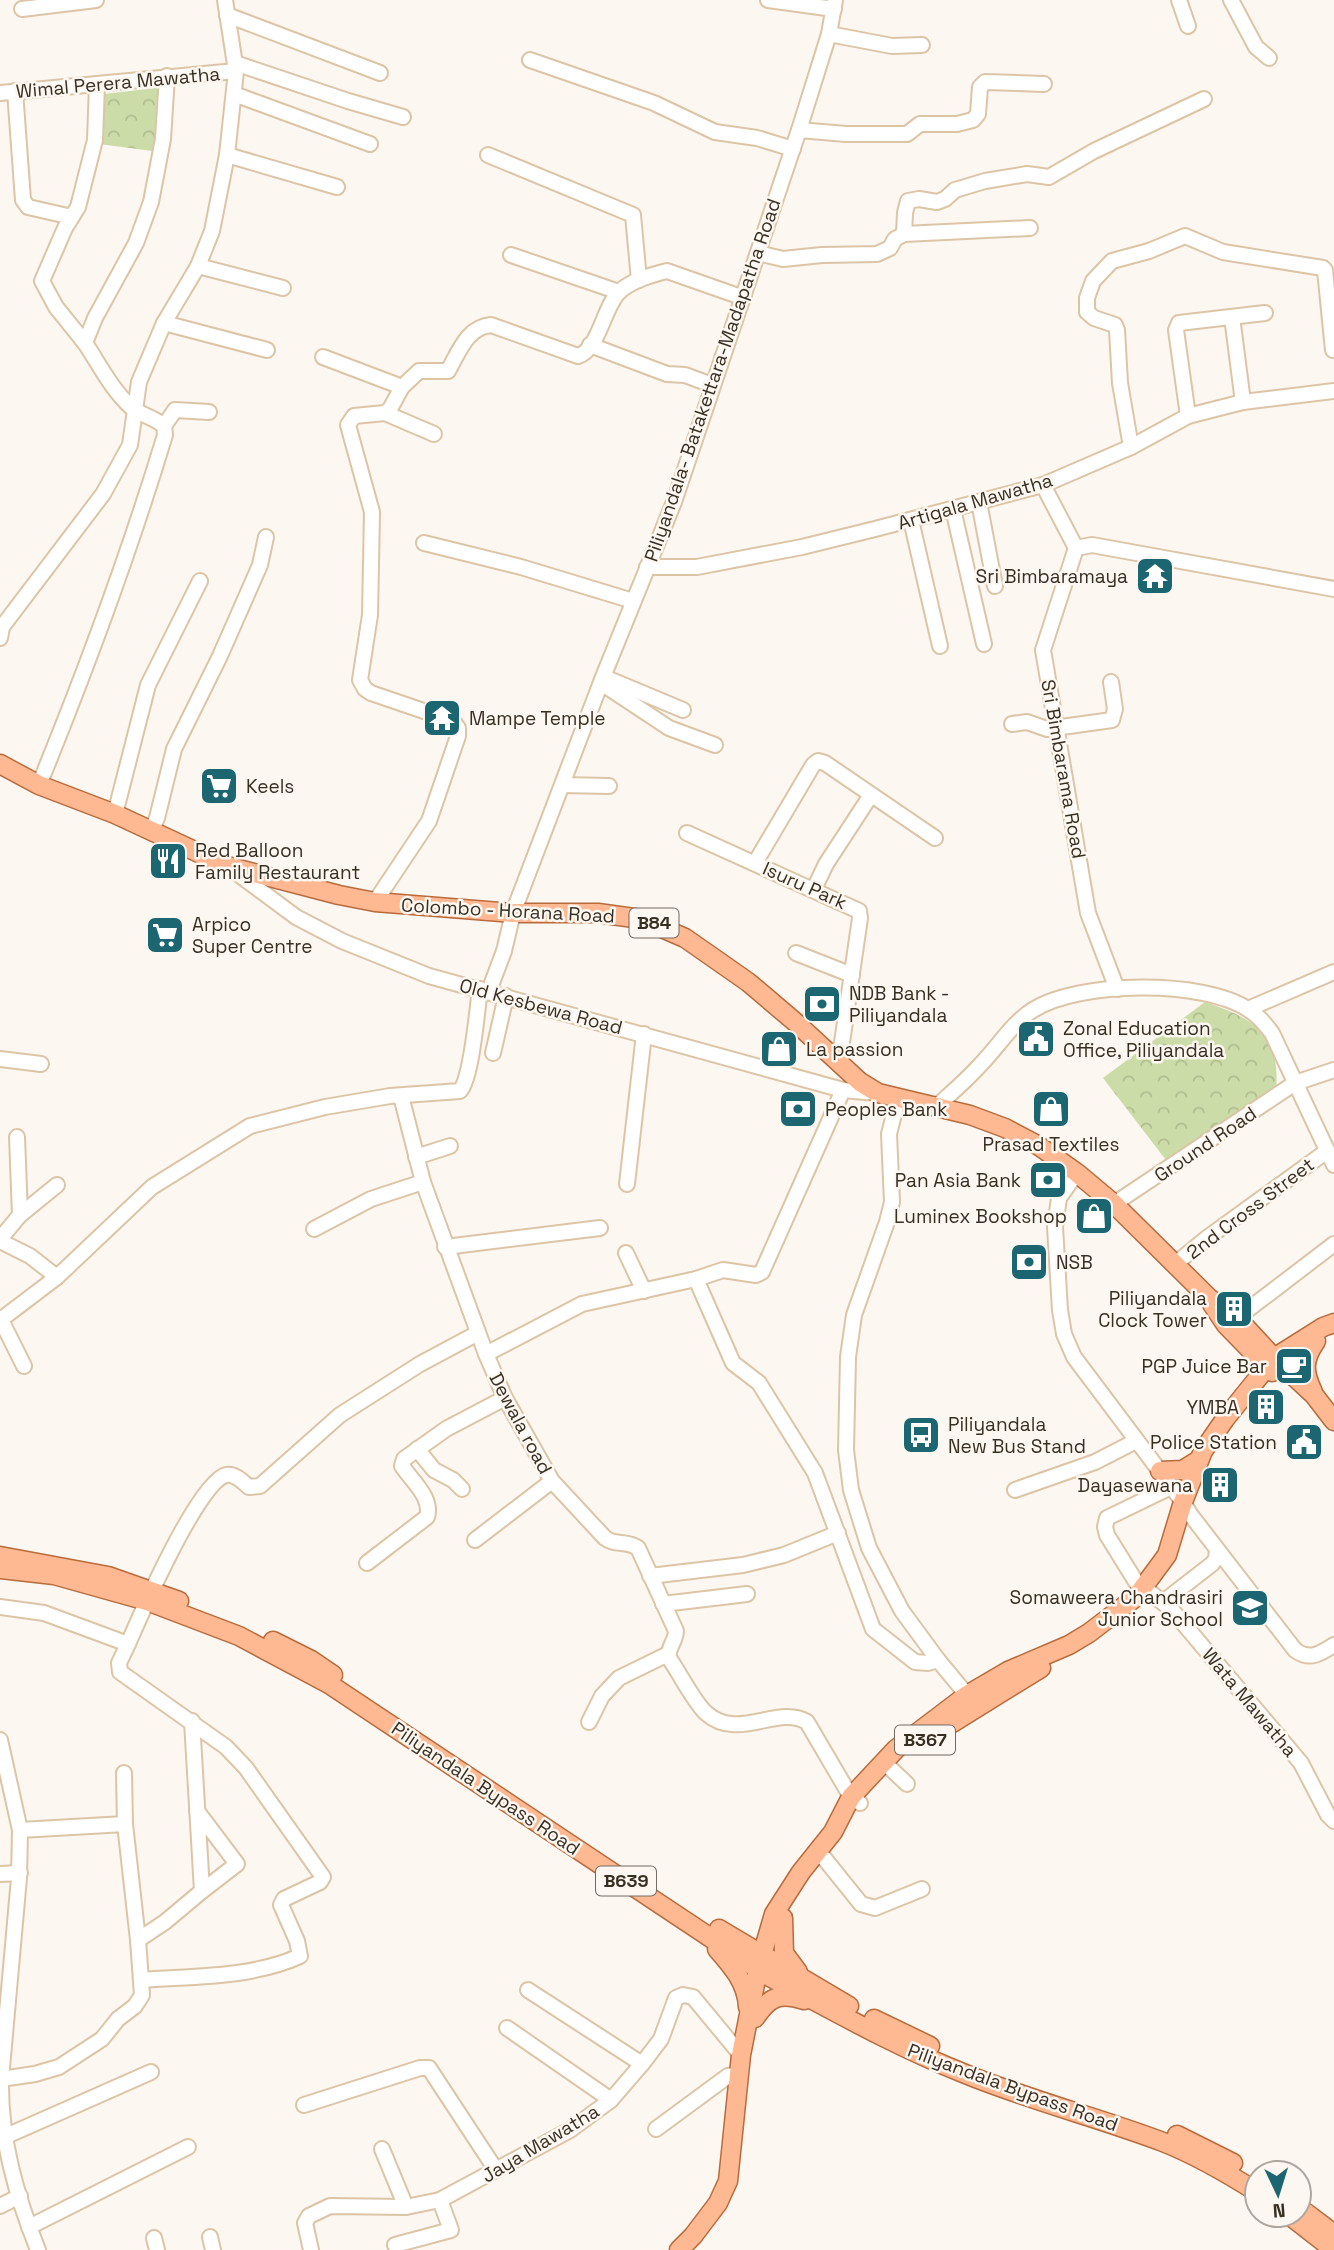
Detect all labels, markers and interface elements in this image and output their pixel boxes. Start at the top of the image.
street label: Wimal Perera Mawatha [15,61,221,104]
street label: Piliyandala- Batakettara-Madapatha Road [638,195,787,565]
street label: Artigala Mawatha [895,467,1056,536]
temple icon: Sri Bimbaramaya [1134,555,1176,597]
place label: Sri Bimbaramaya [976,564,1128,589]
street label: Sri Bimbarama Road [1035,677,1092,861]
temple icon: Mampe Temple [421,697,463,739]
place label: Mampe Temple [469,706,606,731]
supermarket icon: Keels [198,765,240,807]
place label: Keels [246,774,294,799]
place label: Red Balloon Family Restaurant [195,838,360,885]
restaurant icon: Red Balloon Family Restaurant [147,840,189,882]
street label: Isuru Park [759,856,851,915]
street label: Colombo - Horana Road [400,892,616,929]
road number: B84 [630,908,678,938]
place label: Arpico Super Centre [192,912,312,959]
supermarket icon: Arpico Super Centre [144,914,186,956]
street label: Old Kesbewa Road [457,973,625,1040]
place label: NDB Bank - Piliyandala [849,981,950,1028]
bank icon: NDB Bank - Piliyandala [801,983,843,1025]
place label: Zonal Education Office, Piliyandala [1063,1016,1224,1063]
public building icon: Zonal Education Office, Piliyandala [1015,1018,1057,1060]
shop icon: La passion [758,1028,800,1070]
place label: La passion [806,1037,903,1062]
bank icon: Peoples Bank [777,1088,819,1130]
shop icon: Prasad Textiles [1030,1088,1072,1130]
place label: Peoples Bank [825,1097,948,1122]
street label: Ground Road [1149,1101,1261,1188]
place label: Prasad Textiles [983,1132,1119,1157]
street label: 2nd Cross Street [1181,1152,1319,1265]
bank icon: Pan Asia Bank [1027,1159,1069,1201]
place label: Pan Asia Bank [895,1168,1021,1193]
shop icon: Luminex Bookshop [1073,1195,1115,1237]
place label: Luminex Bookshop [894,1204,1067,1229]
bank icon: NSB [1008,1241,1050,1283]
place label: NSB [1056,1250,1093,1275]
place label: Piliyandala Clock Tower [1098,1286,1207,1333]
building icon: Piliyandala Clock Tower [1213,1288,1255,1330]
cafe icon: PGP Juice Bar [1273,1345,1315,1387]
place label: PGP Juice Bar [1142,1354,1267,1379]
street label: Dewala road [483,1368,558,1478]
building icon: YMBA [1245,1386,1287,1428]
place label: YMBA [1187,1395,1239,1420]
place label: Piliyandala New Bus Stand [948,1412,1086,1459]
bus stop icon: Piliyandala New Bus Stand [900,1414,942,1456]
public building icon: Police Station [1283,1421,1325,1463]
place label: Police Station [1150,1430,1277,1455]
building icon: Dayasewana [1199,1464,1241,1506]
place label: Dayasewana [1078,1473,1193,1498]
place label: Somaweera Chandrasiri Junior School [1010,1585,1223,1632]
school or university icon: Somaweera Chandrasiri Junior School [1229,1587,1271,1629]
street label: Wata Mawatha [1197,1643,1303,1762]
street label: Piliyandala Bypass Road [387,1716,585,1861]
road number: B367 [895,1726,955,1755]
road number: B639 [596,1867,656,1896]
street label: Piliyandala Bypass Road [904,2038,1121,2137]
street label: Jaya Mawatha [477,2098,604,2188]
north arrow [1243,2159,1313,2229]
text: N [1272,2198,1286,2223]

